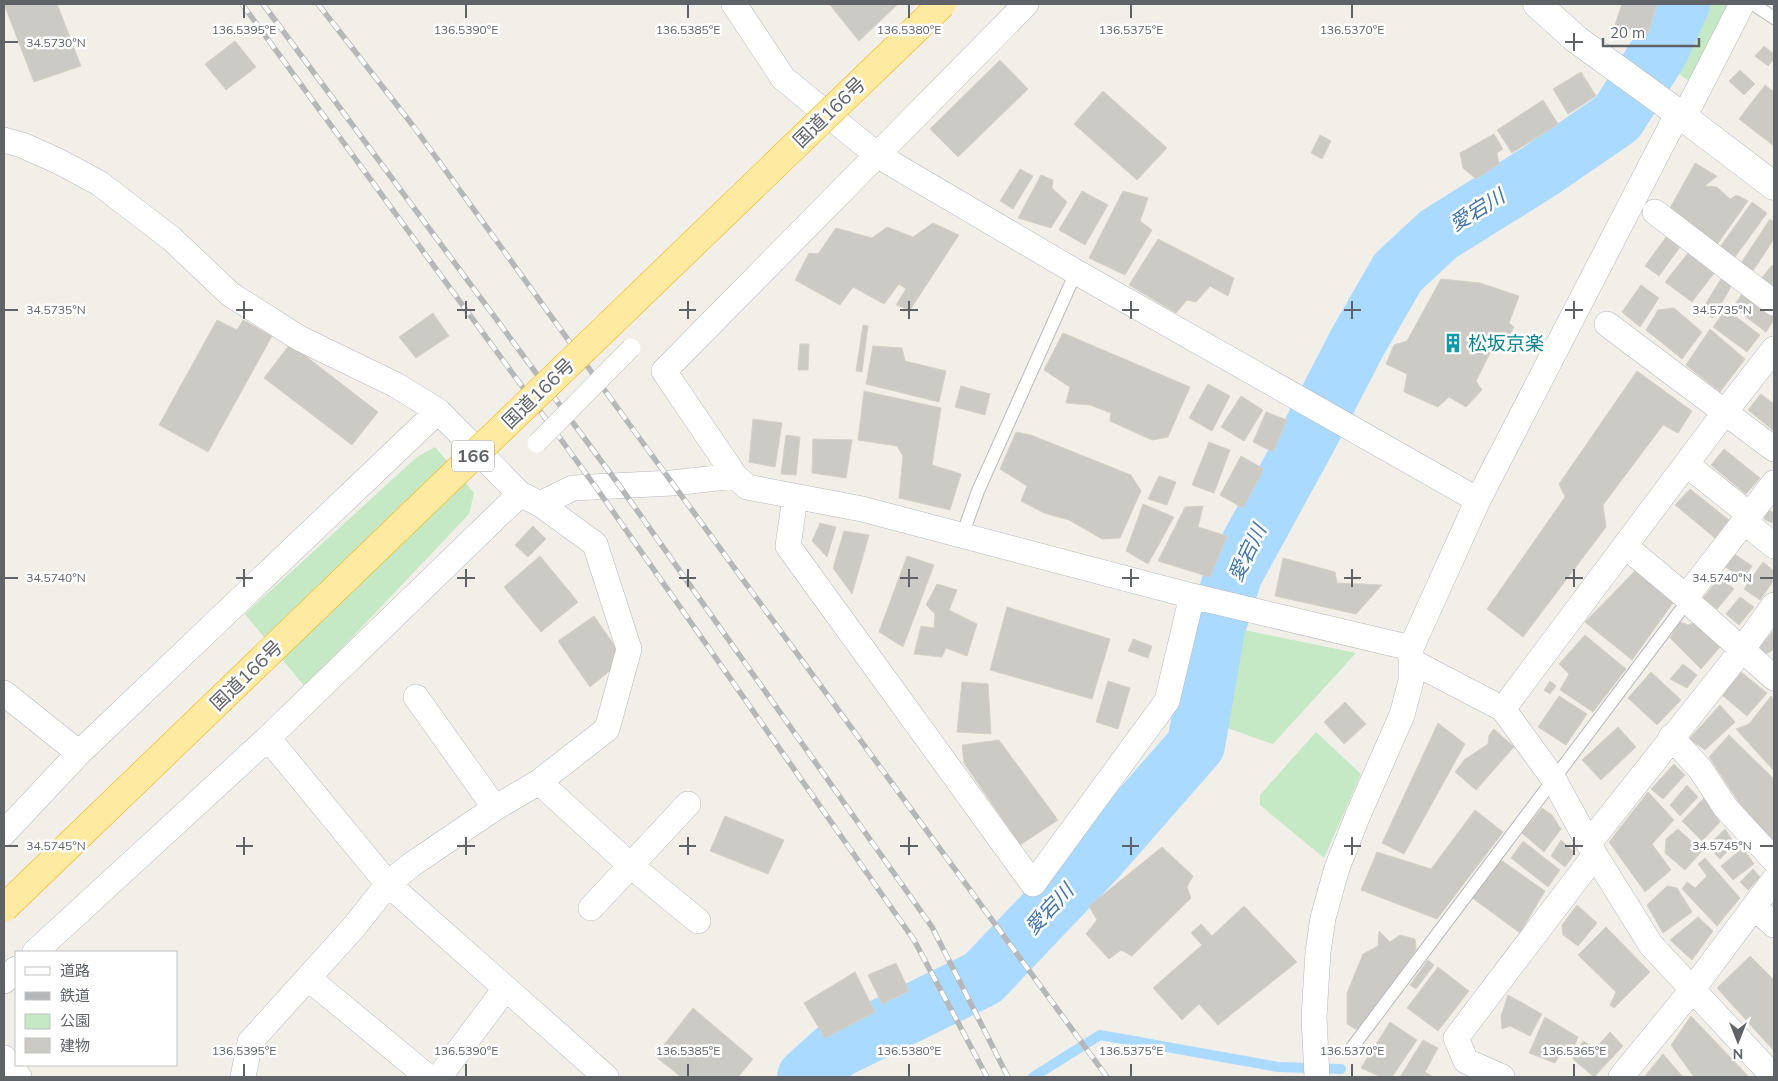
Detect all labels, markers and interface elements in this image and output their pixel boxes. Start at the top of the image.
scale bar [1603,15,1699,47]
text: 136.5395°E [212,22,276,37]
text: 136.5390°E [434,22,498,37]
text: 136.5385°E [656,22,720,37]
text: 136.5380°E [877,22,941,37]
text: 136.5375°E [1099,22,1163,37]
text: 136.5370°E [1320,22,1384,37]
text: 20 m [1610,23,1645,42]
text: 34.5730°N [26,35,86,50]
street label: 国道166号 [788,72,870,152]
water label: 愛宕川 [1445,182,1510,236]
text: 34.5735°N [26,302,86,317]
text: 34.5735°N [1692,302,1752,317]
place label: 松坂京楽 [1468,331,1544,355]
building icon: 松坂京楽 [1442,332,1464,354]
street label: 国道166号 [497,353,579,433]
road number: 166 [452,441,494,472]
water label: 愛宕川 [1222,519,1272,585]
text: 34.5740°N [26,570,86,585]
text: 34.5740°N [1692,570,1752,585]
street label: 国道166号 [205,635,287,715]
text: 34.5745°N [26,838,86,853]
text: 34.5745°N [1692,838,1752,853]
water label: 愛宕川 [1019,877,1080,939]
legend [15,951,178,1066]
text: 道路 [60,961,90,980]
text: 鉄道 [60,986,90,1005]
text: 公園 [60,1011,90,1030]
north arrow [1713,1016,1763,1066]
text: 建物 [60,1036,90,1055]
text: 136.5395°E [212,1043,276,1058]
text: 136.5390°E [434,1043,498,1058]
text: 136.5385°E [656,1043,720,1058]
text: 136.5380°E [877,1043,941,1058]
text: 136.5375°E [1099,1043,1163,1058]
text: 136.5370°E [1320,1043,1384,1058]
text: 136.5365°E [1542,1043,1606,1058]
text: N [1733,1045,1743,1063]

